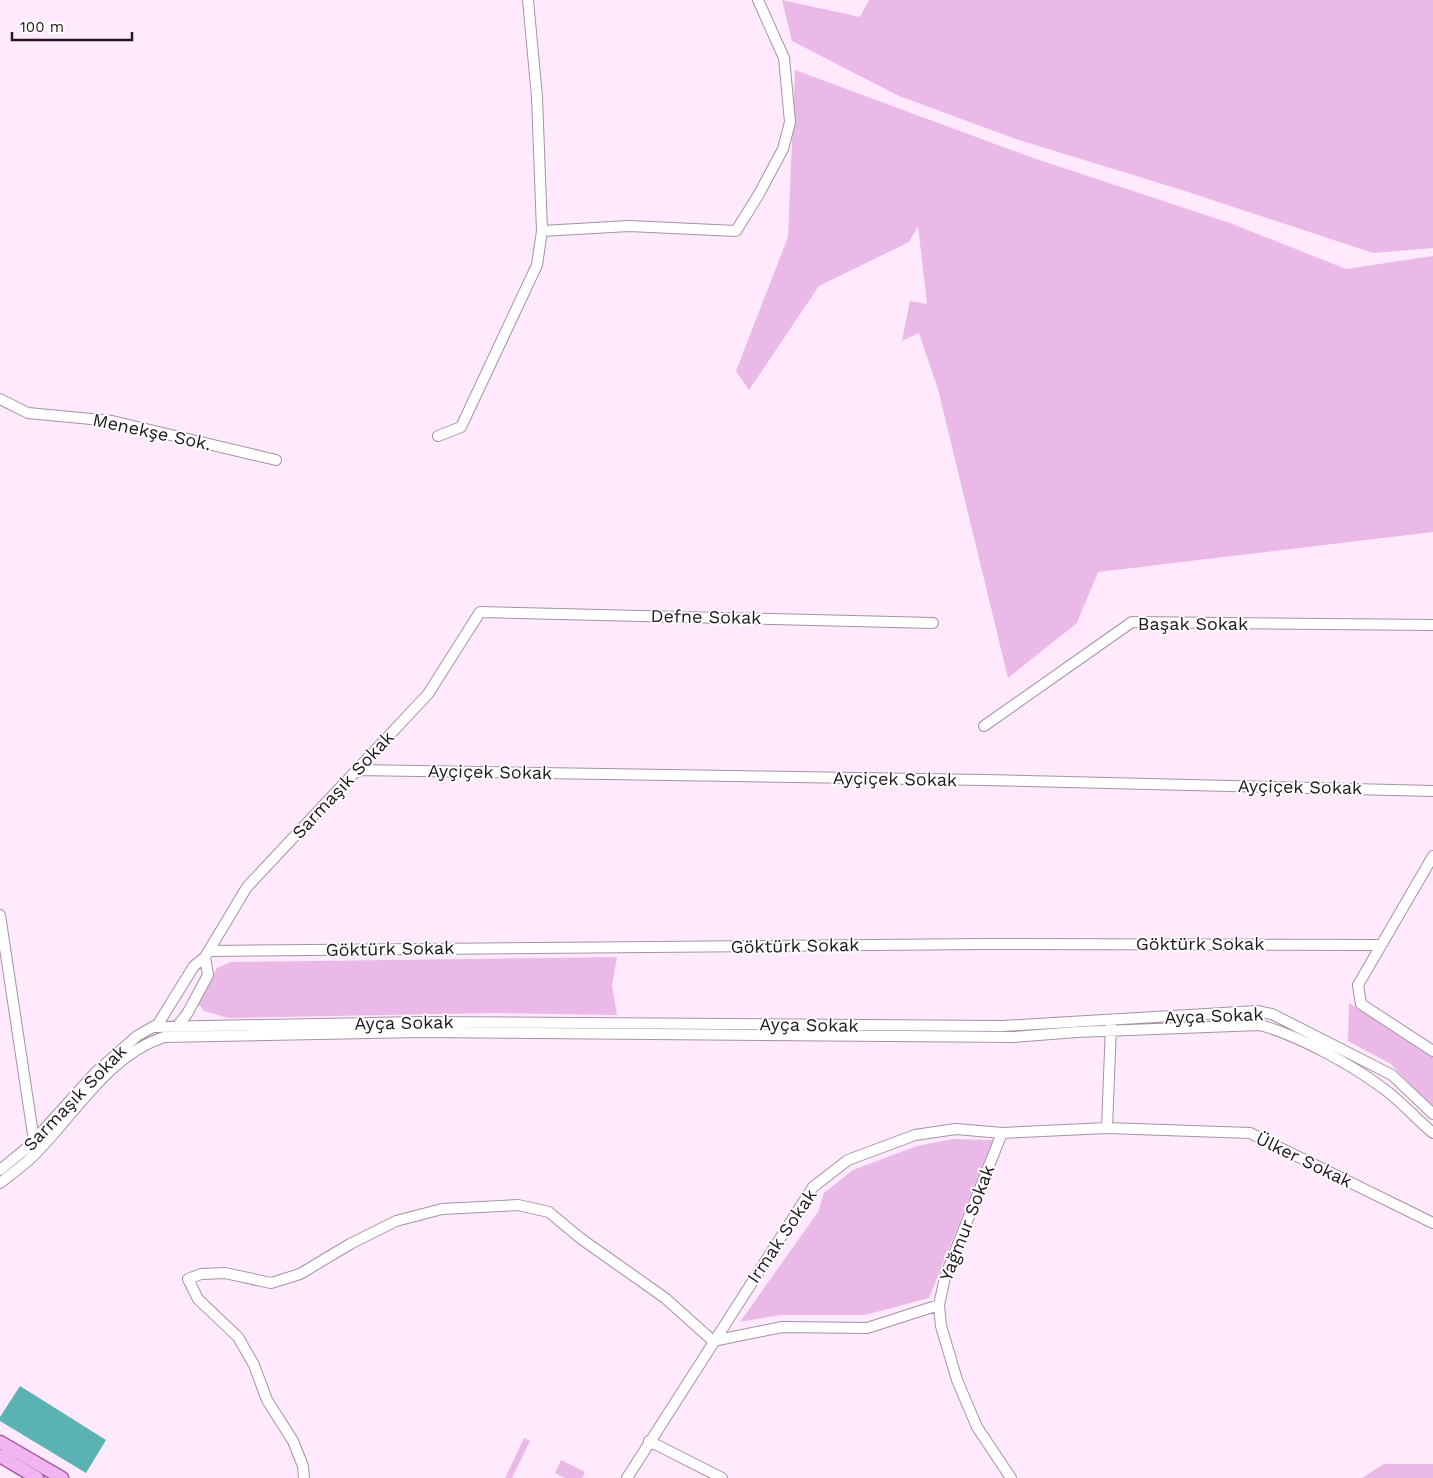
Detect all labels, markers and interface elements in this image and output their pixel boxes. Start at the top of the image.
scale bar [12,10,132,42]
text: 100 m [20,18,64,36]
street label: Menekşe Sok. [91,409,213,454]
street label: Defne Sokak [650,605,762,628]
street label: Başak Sokak [1138,613,1248,634]
street label: Sarmaşık Sokak [287,727,398,843]
street label: Ayçiçek Sokak [428,760,552,783]
street label: Ayçiçek Sokak [833,767,957,790]
street label: Ayçiçek Sokak [1238,775,1362,798]
street label: Göktürk Sokak [1136,933,1264,954]
street label: Göktürk Sokak [730,934,860,957]
street label: Göktürk Sokak [325,937,455,960]
street label: Ayça Sokak [1164,1003,1264,1028]
street label: Ayça Sokak [354,1011,454,1034]
street label: Ayça Sokak [759,1013,859,1036]
street label: Sarmaşık Sokak [19,1040,131,1155]
street label: Ülker Sokak [1253,1127,1356,1192]
street label: Yağmur Sokak [935,1162,998,1284]
street label: Irmak Sokak [743,1185,821,1287]

